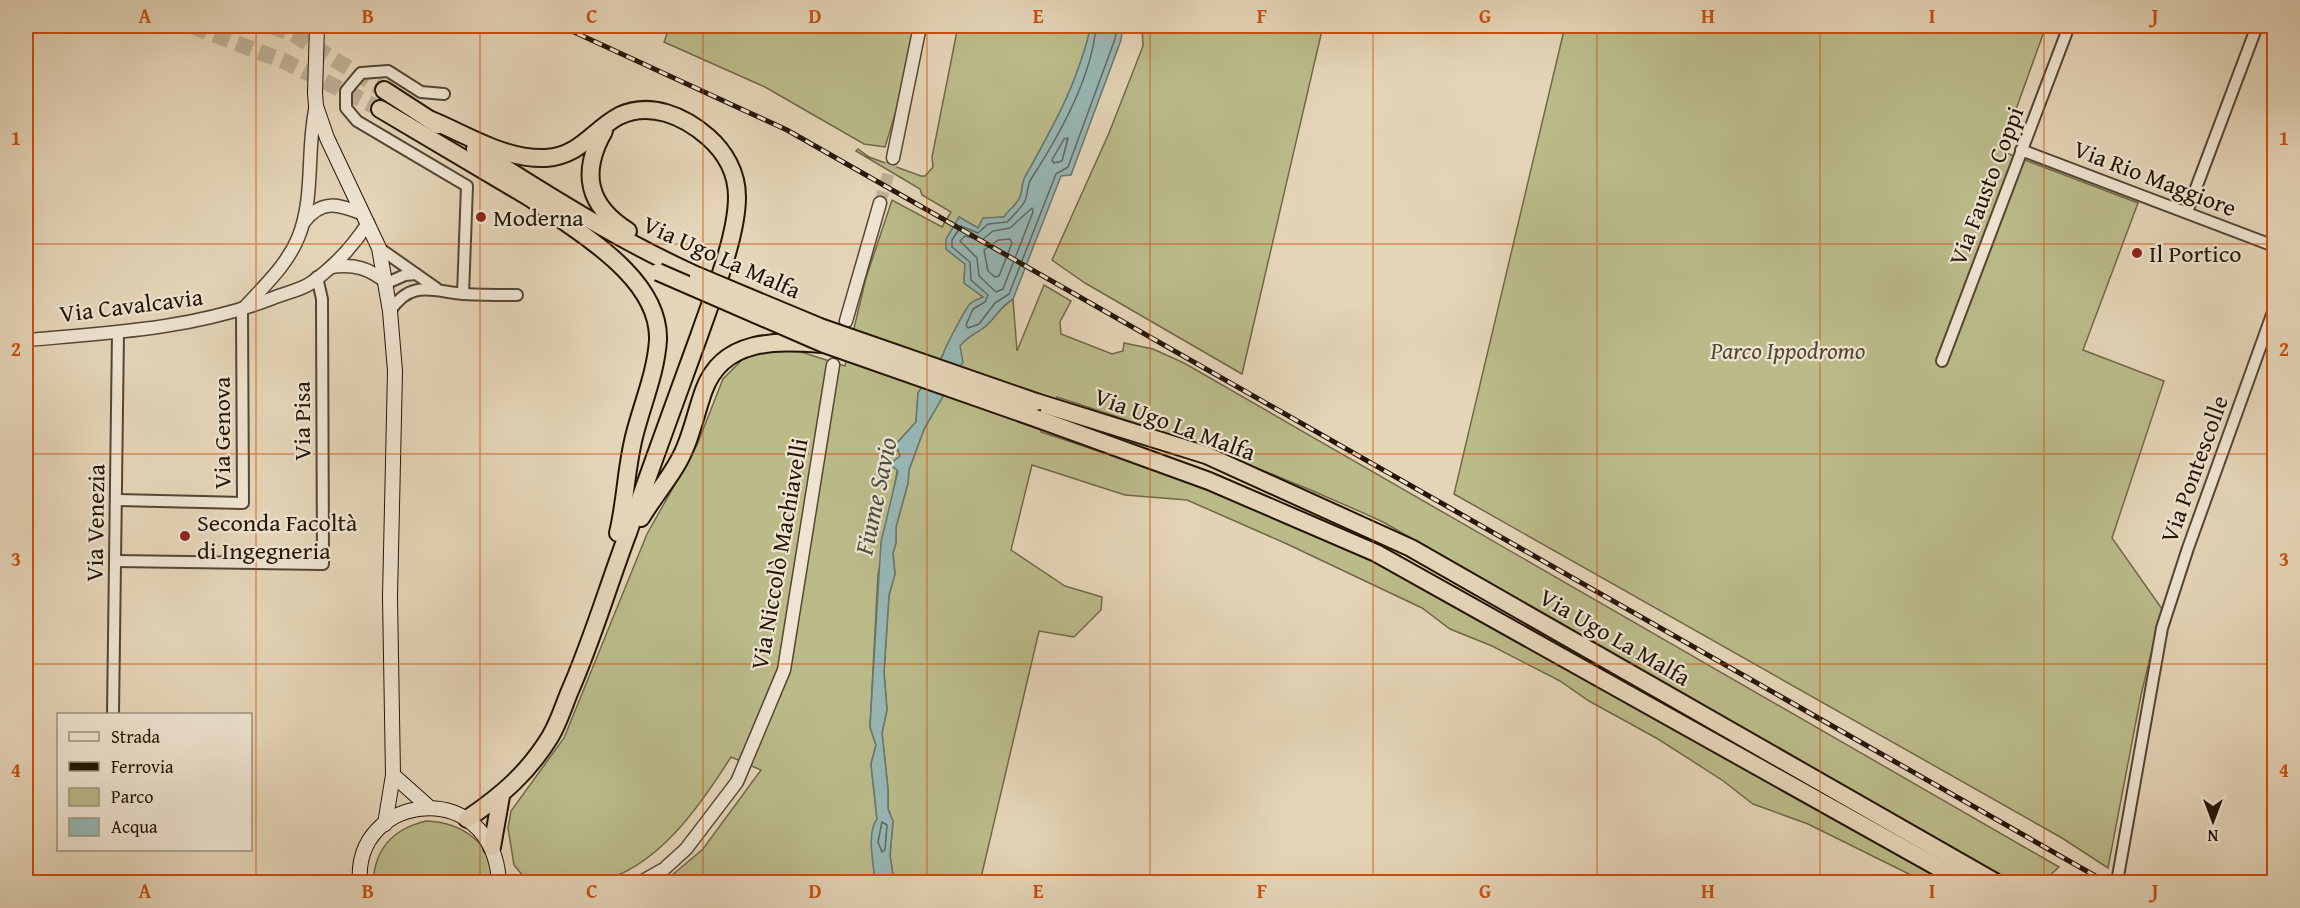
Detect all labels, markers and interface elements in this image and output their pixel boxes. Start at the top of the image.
text: A [139,1,152,30]
text: B [362,1,374,30]
text: C [586,1,598,30]
text: D [808,1,822,30]
text: E [1033,1,1044,30]
text: F [1257,1,1267,30]
text: G [1479,1,1491,30]
text: H [1701,1,1715,30]
text: I [1929,1,1935,30]
text: J [2149,1,2159,30]
street label: Via Fausto Coppi [1940,101,2032,271]
text: 1 [11,123,21,152]
text: 1 [2279,123,2289,152]
street label: Via Rio Maggiore [2069,131,2241,225]
place label: Moderna [493,200,584,235]
street label: Via Ugo La Malfa [637,207,807,308]
marker: Moderna [474,210,488,224]
place label: Il Portico [2149,236,2242,271]
marker: Il Portico [2130,246,2144,260]
street label: Via Cavalcavia [57,279,205,331]
park label: Parco Ippodromo [1710,333,1865,368]
text: 2 [11,334,21,363]
text: 2 [2279,334,2289,363]
street label: Via Genova [204,376,239,489]
street label: Via Ugo La Malfa [1089,379,1261,470]
street label: Via Pisa [284,381,319,461]
street label: Via Pontescolle [2151,390,2237,548]
water label: Fiume Savio [843,434,906,559]
street label: Via Niccolò Machiavelli [741,435,817,673]
street label: Via Venezia [76,463,114,582]
place label: Seconda Facoltà di Ingegneria [197,505,358,568]
marker: Seconda Facoltà di Ingegneria [178,529,192,543]
text: 3 [11,544,21,573]
text: 3 [2279,544,2289,573]
street label: Via Ugo La Malfa [1533,579,1698,695]
legend [57,713,252,851]
text: Strada [111,723,161,750]
text: Ferrovia [111,753,174,780]
text: 4 [11,755,21,784]
text: 4 [2279,755,2289,784]
text: Parco [111,783,154,810]
north arrow [2183,791,2243,851]
text: Acqua [111,813,158,840]
text: N [2207,824,2218,848]
text: A [139,876,152,905]
text: B [362,876,374,905]
text: C [586,876,598,905]
text: D [808,876,822,905]
text: E [1033,876,1044,905]
text: F [1257,876,1267,905]
text: G [1479,876,1491,905]
text: H [1701,876,1715,905]
text: I [1929,876,1935,905]
text: J [2149,876,2159,905]

